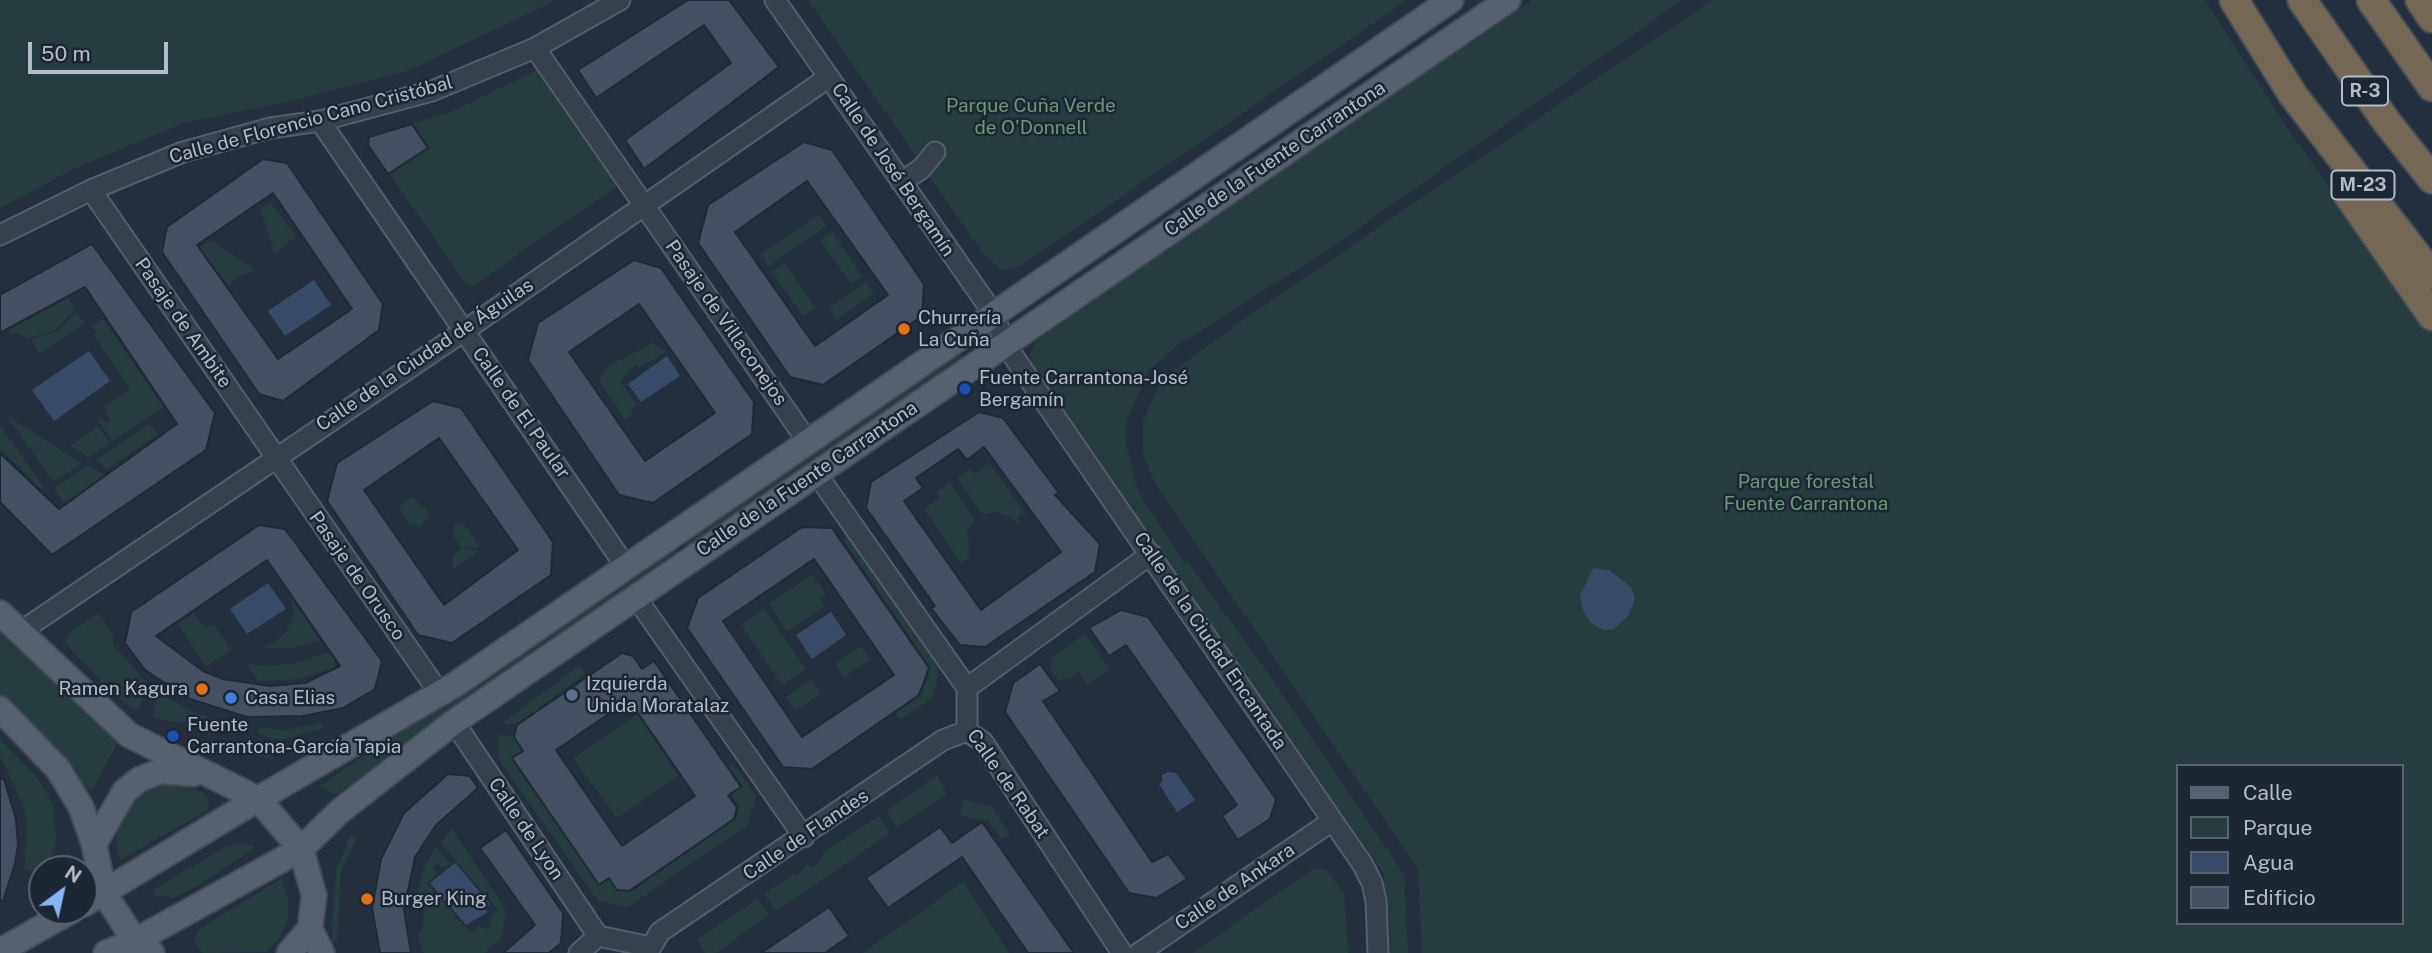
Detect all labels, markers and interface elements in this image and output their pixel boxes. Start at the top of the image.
scale bar [32,28,172,72]
text: 50 m [41,41,91,66]
street label: Calle de Florencio Cano Cristóbal [167,71,455,169]
street label: Calle de la Fuente Carrantona [1160,76,1390,242]
road number: R-3 [2342,76,2388,106]
street label: Calle de José Bergamín [826,79,960,261]
park label: Parque Cuña Verde de O'Donnell [946,95,1116,139]
road number: M-23 [2332,170,2394,200]
street label: Pasaje de Villaconejos [660,236,792,410]
street label: Pasaje de Ambite [130,254,236,392]
street label: Calle de la Ciudad de Águilas [312,274,538,436]
place label: Churrería La Cuña [918,307,1001,351]
marker: Churrería La Cuña [896,321,912,337]
street label: Calle de El Paular [467,343,575,483]
place label: Fuente Carrantona-José Bergamín [979,367,1188,411]
marker: Fuente Carrantona-José Bergamín [957,381,973,397]
street label: Calle de la Fuente Carrantona [692,396,922,562]
park label: Parque forestal Fuente Carrantona [1724,471,1888,515]
street label: Pasaje de Orusco [304,507,410,645]
street label: Calle de la Ciudad Encantada [1129,528,1291,754]
place label: Izquierda Unida Moratalaz [586,673,729,717]
place label: Ramen Kagura [58,678,188,700]
marker: Ramen Kagura [194,681,210,697]
place label: Casa Elias [245,687,335,709]
marker: Izquierda Unida Moratalaz [564,687,580,703]
marker: Casa Elias [223,690,239,706]
place label: Fuente Carrantona-García Tapia [187,714,401,758]
street label: Calle de Rabat [962,725,1054,843]
marker: Fuente Carrantona-García Tapia [165,728,181,744]
legend [2176,764,2404,925]
street label: Calle de Lyon [483,774,569,884]
text: Calle [2243,780,2293,805]
street label: Calle de Flandes [739,785,873,885]
text: Parque [2243,815,2312,840]
street label: Calle de Ankara [1171,839,1299,935]
text: Agua [2243,850,2294,875]
north arrow [28,855,98,925]
text: N [61,861,86,887]
text: Edificio [2243,885,2316,910]
place label: Burger King [381,888,487,910]
marker: Burger King [359,891,375,907]

